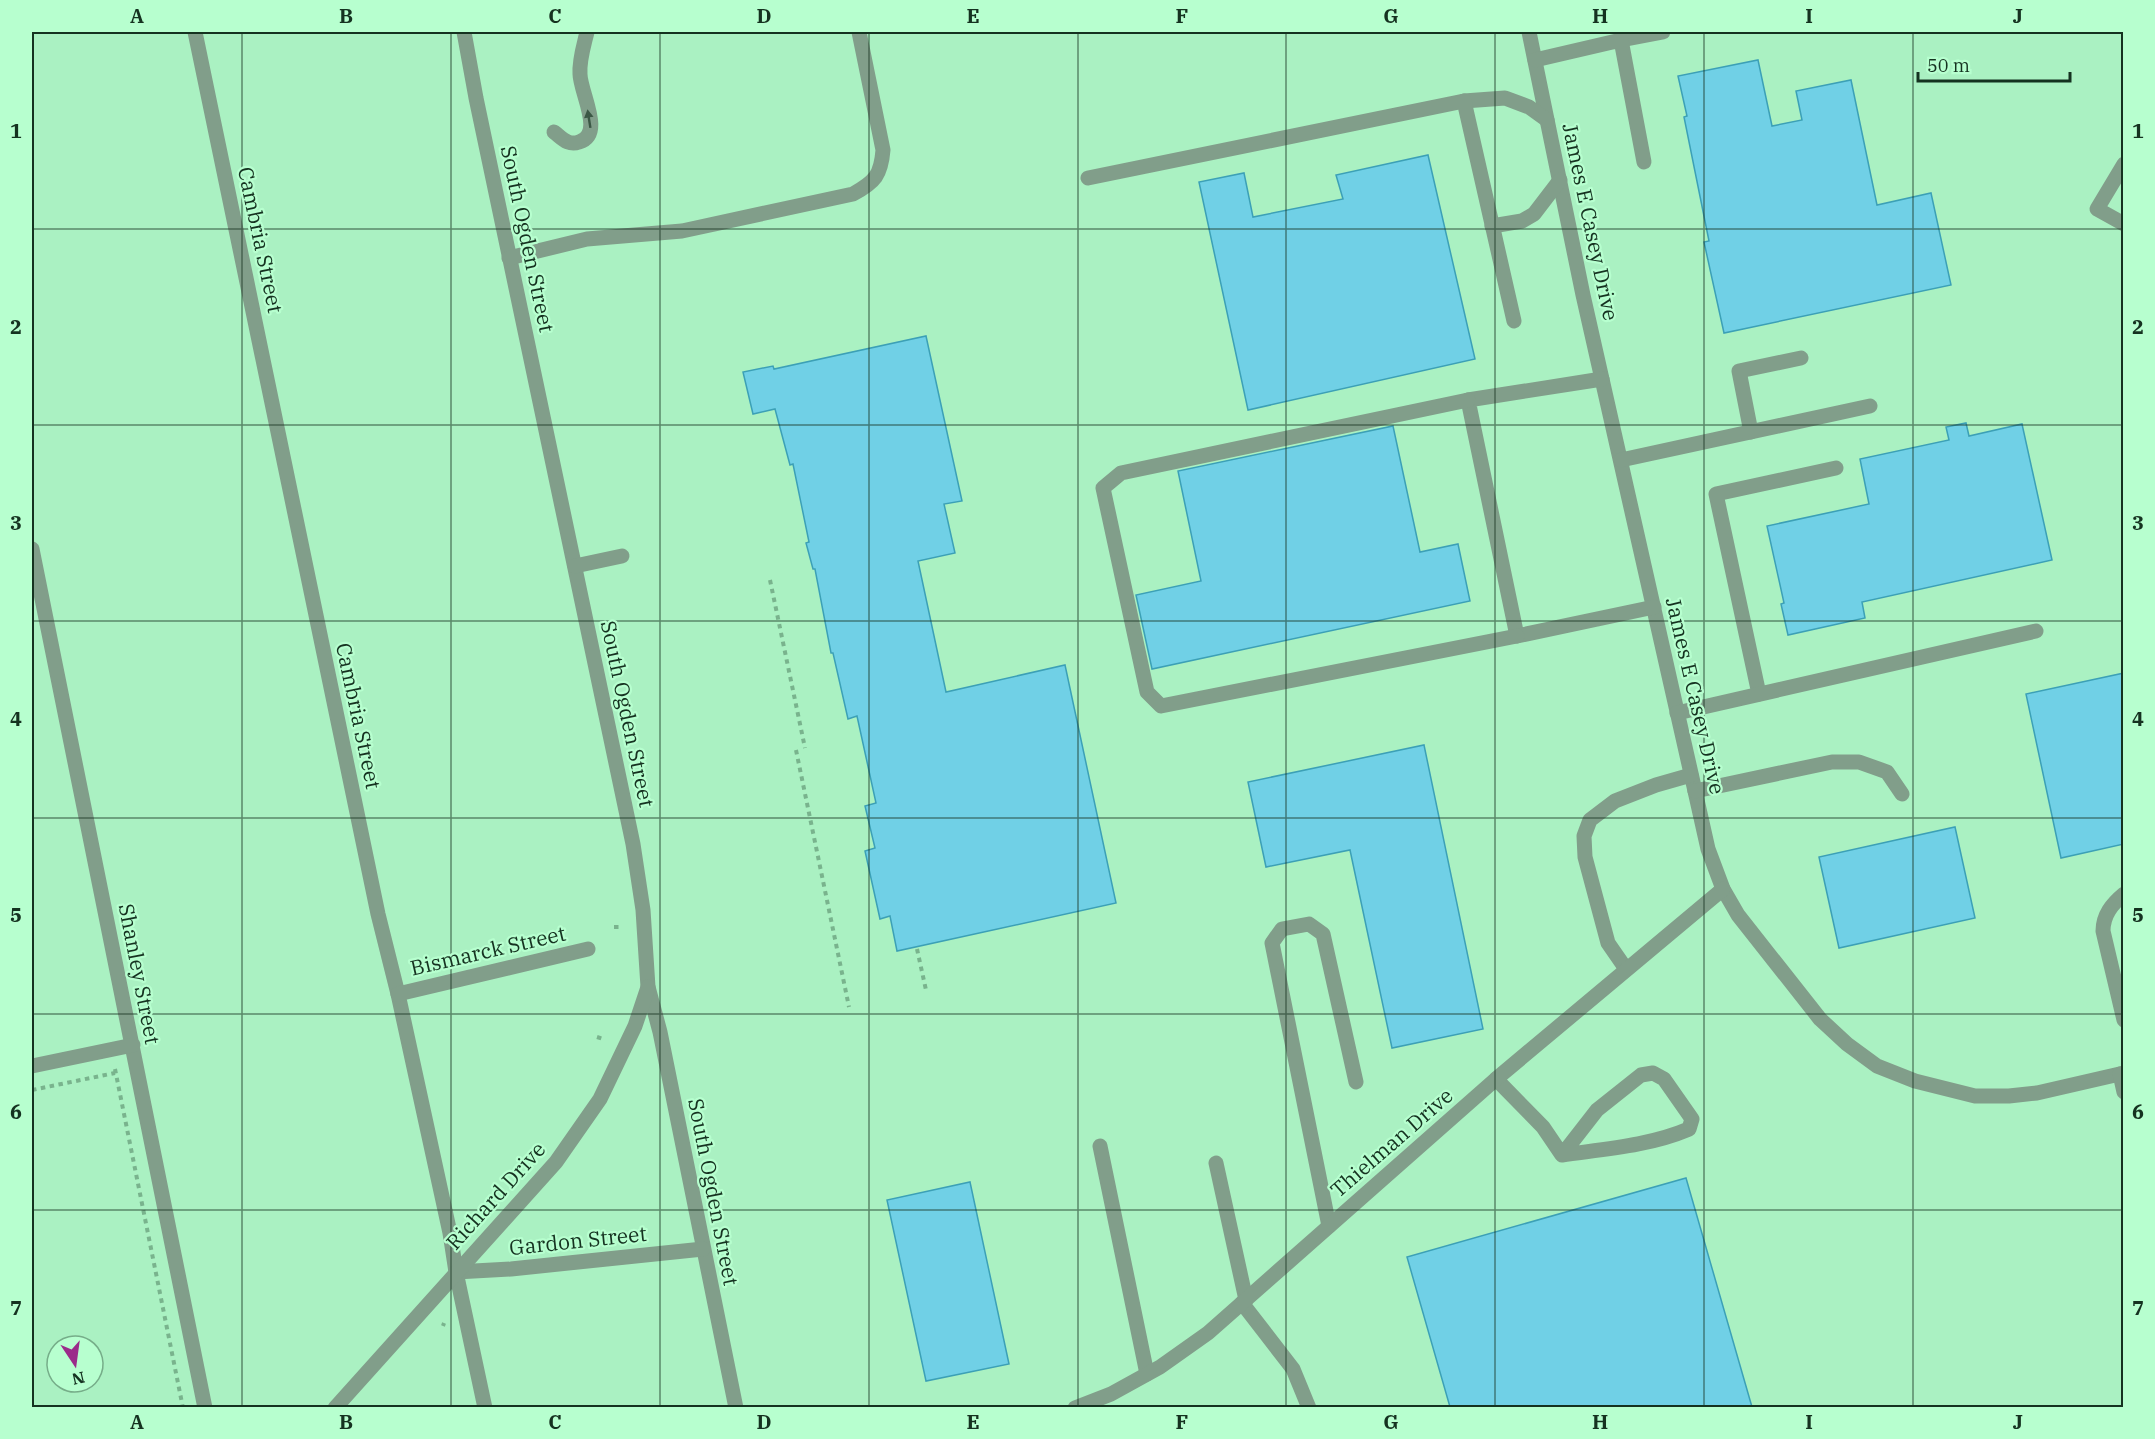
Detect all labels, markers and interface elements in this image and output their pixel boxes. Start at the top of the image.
text: A [130,2,144,29]
text: B [339,2,353,29]
text: C [548,2,562,29]
text: D [756,2,772,29]
text: E [966,2,980,29]
text: F [1176,2,1188,29]
text: G [1383,2,1399,29]
text: H [1592,2,1608,29]
text: I [1805,2,1813,29]
text: J [2013,2,2023,29]
scale bar [1918,45,2070,83]
text: 50 m [1927,54,1970,77]
one-way arrow [585,109,594,128]
text: 1 [10,117,22,144]
text: 1 [2132,117,2144,144]
street label: James E Casey Drive [1556,121,1626,323]
street label: South Ogden Street [495,143,561,335]
street label: Cambria Street [232,164,290,315]
text: 2 [10,313,22,340]
text: 2 [2132,313,2144,340]
text: 3 [10,509,22,536]
text: 3 [2132,509,2144,536]
street label: James E Casey Drive [1660,595,1732,797]
street label: South Ogden Street [595,618,661,810]
street label: Cambria Street [330,640,388,791]
text: 4 [10,705,22,732]
text: 4 [2132,705,2144,732]
text: 5 [10,901,22,928]
street label: Shanley Street [113,901,167,1047]
text: 5 [2132,901,2144,928]
street label: Bismarck Street [407,919,568,982]
street label: Thielman Drive [1324,1081,1459,1203]
street label: South Ogden Street [682,1096,746,1288]
text: 6 [10,1098,22,1125]
text: 6 [2132,1098,2144,1125]
street label: Richard Drive [439,1135,551,1255]
street label: Gardon Street [508,1219,648,1261]
text: 7 [10,1294,22,1321]
text: 7 [2132,1294,2144,1321]
north arrow [45,1334,105,1394]
text: N [70,1367,87,1390]
text: A [130,1408,144,1435]
text: B [339,1408,353,1435]
text: C [548,1408,562,1435]
text: D [756,1408,772,1435]
text: E [966,1408,980,1435]
text: F [1176,1408,1188,1435]
text: G [1383,1408,1399,1435]
text: H [1592,1408,1608,1435]
text: I [1805,1408,1813,1435]
text: J [2013,1408,2023,1435]

